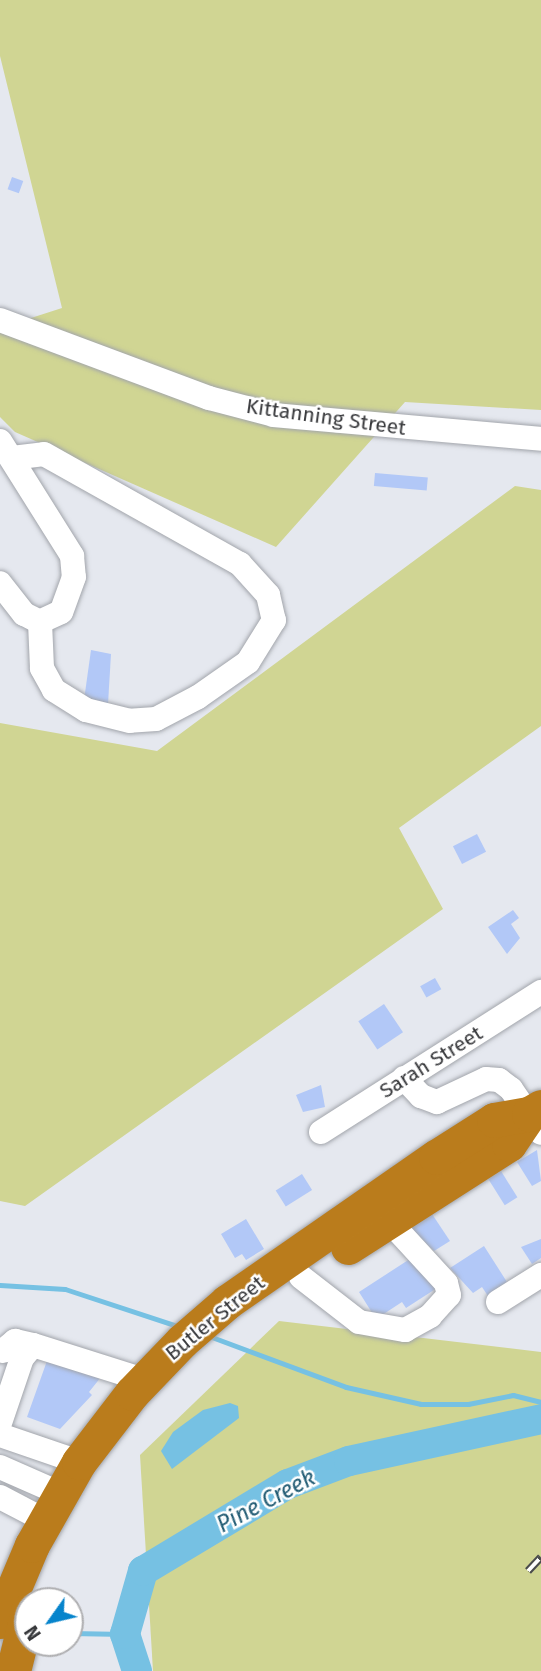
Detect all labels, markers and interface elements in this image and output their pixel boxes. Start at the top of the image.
street label: Kittanning Street [245,393,407,441]
street label: Sarah Street [375,1020,487,1104]
street label: Butler Street [160,1270,270,1366]
water label: Pine Creek [212,1464,320,1538]
north arrow [14,1587,84,1657]
text: N [20,1621,46,1645]

